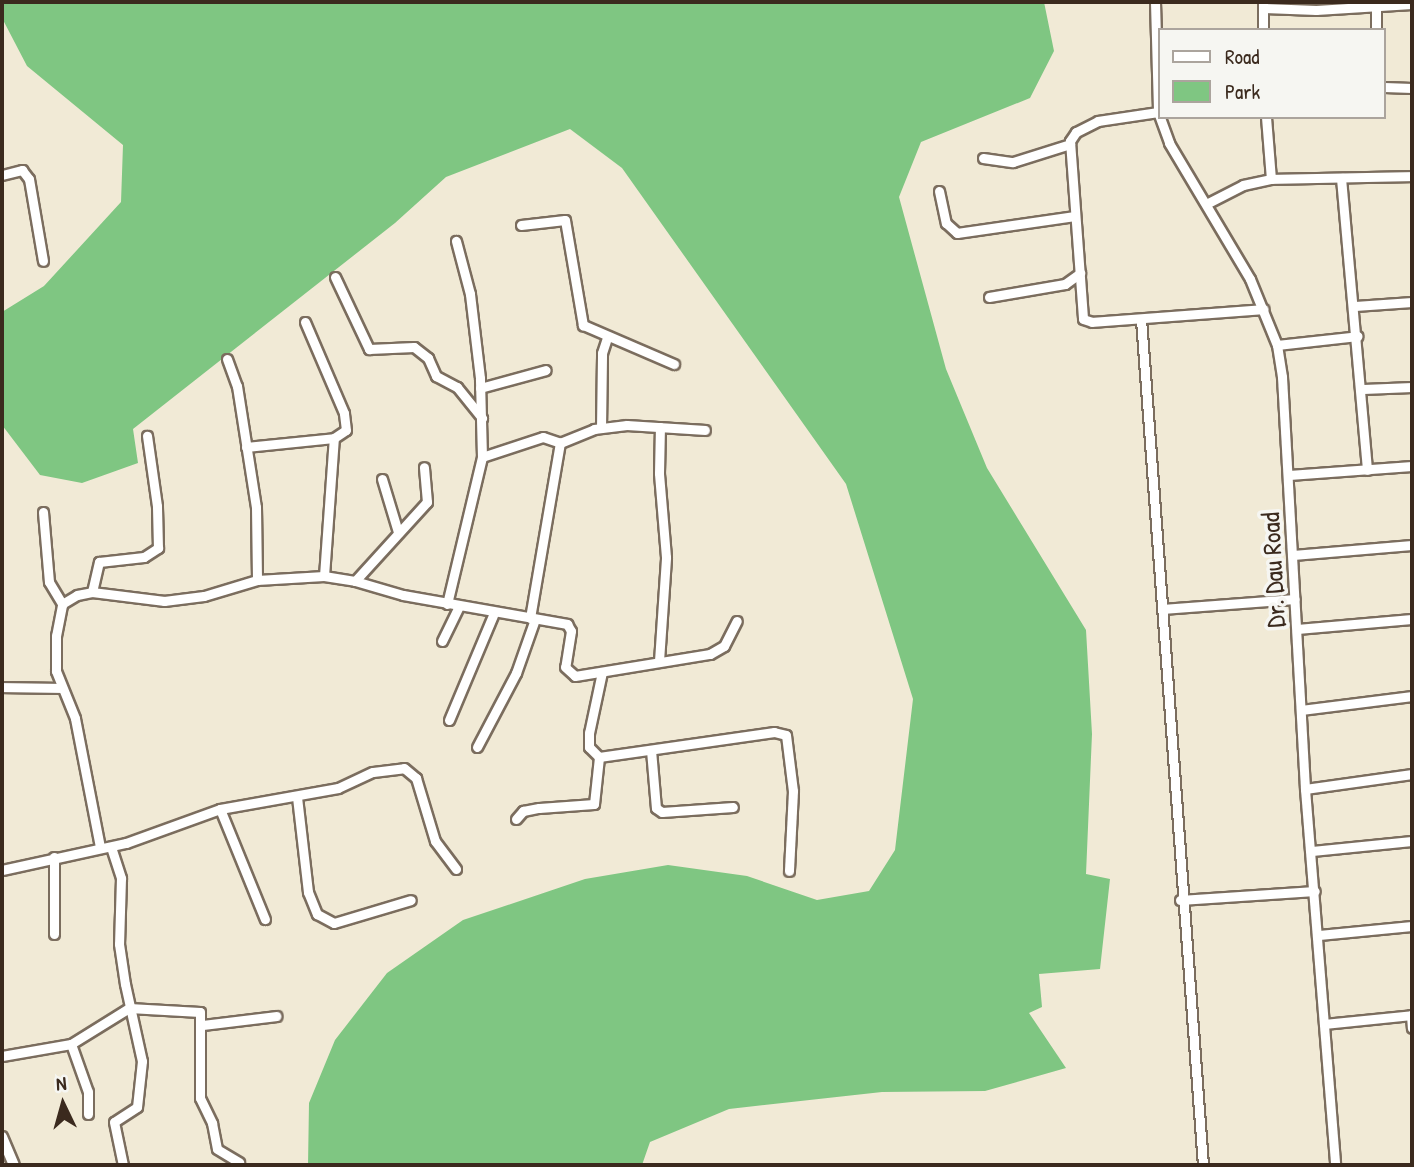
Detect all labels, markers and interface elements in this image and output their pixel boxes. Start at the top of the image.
legend [1158,28,1386,119]
text: Road [1225,42,1259,71]
text: Park [1225,77,1260,106]
street label: Dr. Dau Road [1254,512,1292,628]
north arrow [28,1069,98,1139]
text: N [55,1070,67,1096]

